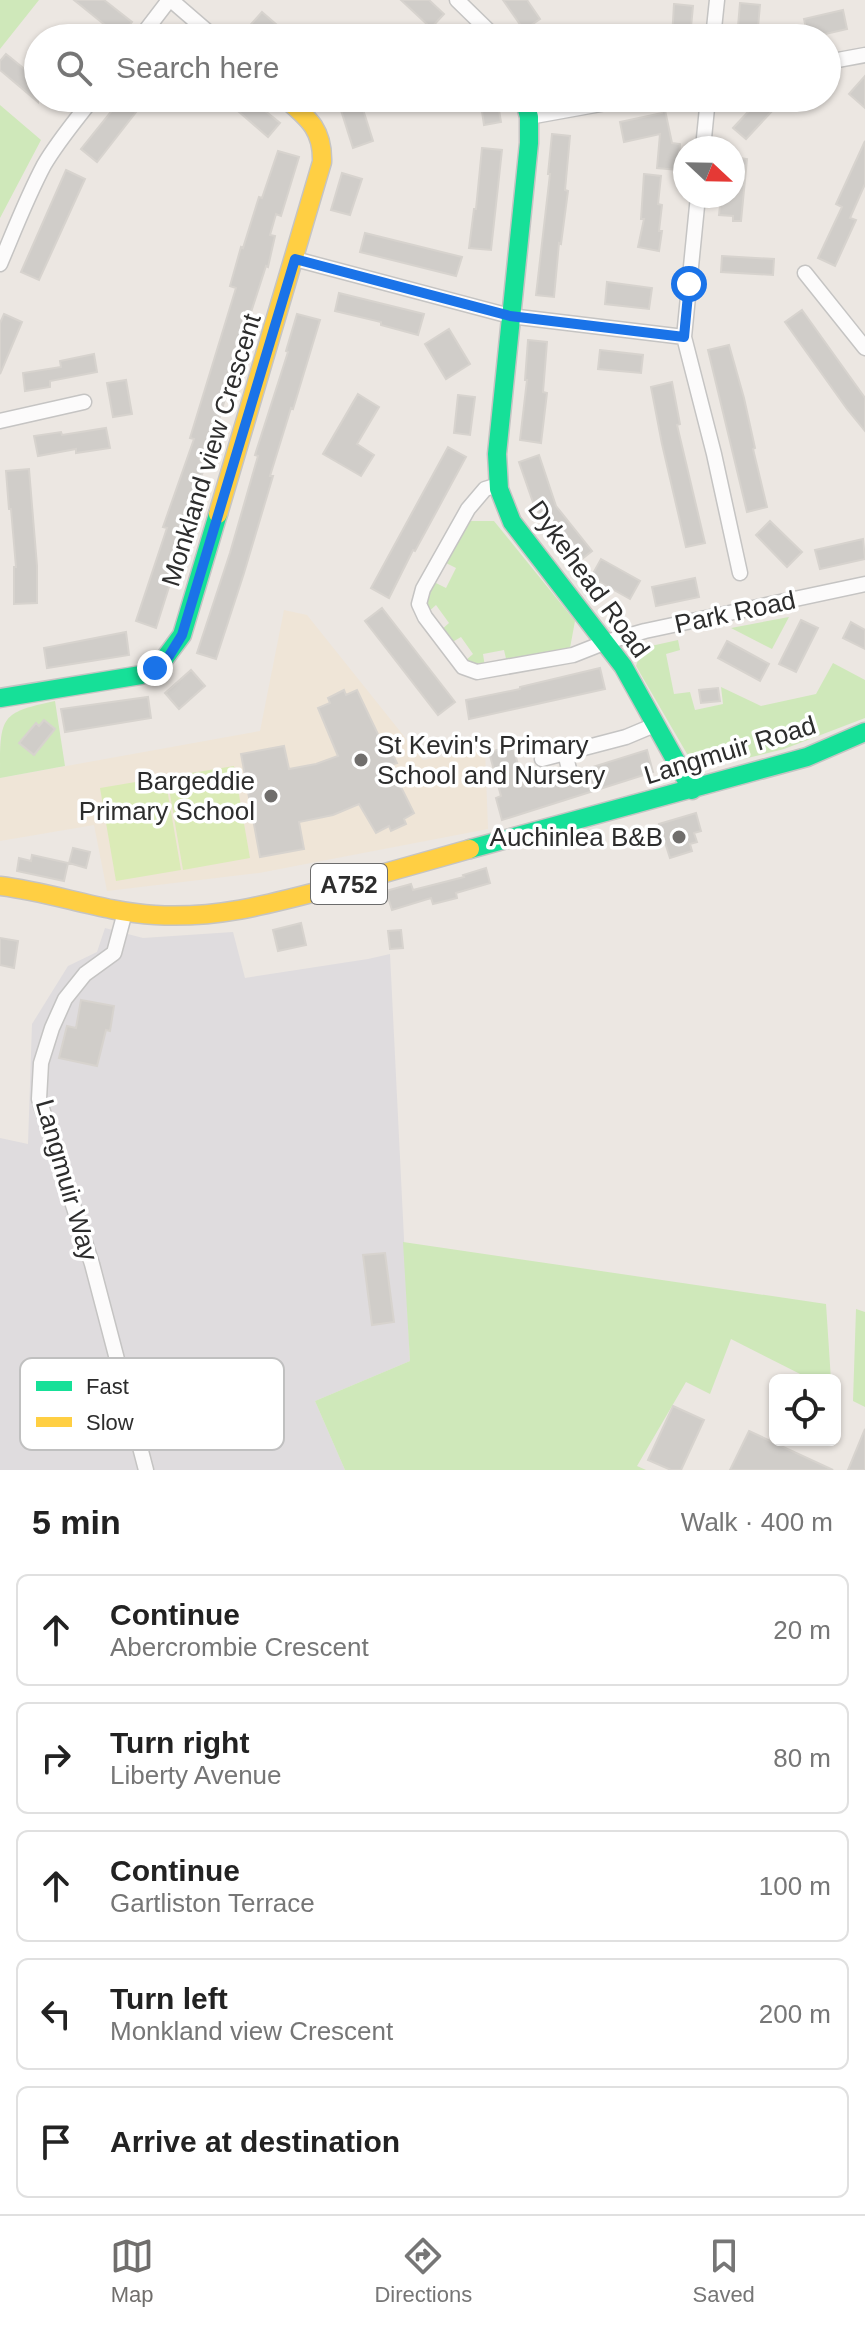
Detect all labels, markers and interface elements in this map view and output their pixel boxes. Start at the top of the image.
search box [24,24,841,112]
icon: search [52,46,96,90]
text: Search here [116,51,279,84]
north arrow [673,136,745,208]
route start [671,266,707,302]
street label: Monkland view Crescent [155,309,267,590]
street label: Dykehead Road [522,495,656,663]
street label: Park Road [672,585,798,639]
route end [137,650,173,686]
street label: Langmuir Road [641,710,819,790]
place label: St Kevin's Primary School and Nursery [377,730,605,790]
marker: St Kevin's Primary School and Nursery [352,751,370,769]
place label: Bargeddie Primary School [79,766,255,826]
marker: Bargeddie Primary School [262,787,280,805]
place label: Auchinlea B&B [490,822,663,852]
marker: Auchinlea B&B [670,828,688,846]
road number: A752 [311,864,387,904]
street label: Langmuir Way [30,1096,104,1264]
legend [20,1358,284,1450]
text: Fast [86,1374,129,1399]
map controls [769,1374,841,1446]
button: locate [769,1374,841,1446]
text: Slow [86,1410,134,1435]
text: 5 min [32,1503,121,1541]
text: Walk · 400 m [681,1507,833,1537]
text: Continue [110,1598,240,1631]
icon: ahead [34,1608,78,1652]
text: 20 m [773,1615,831,1645]
text: Abercrombie Crescent [110,1632,369,1662]
text: Turn right [110,1726,249,1759]
icon: right [34,1736,78,1780]
text: 80 m [773,1743,831,1773]
text: Liberty Avenue [110,1760,282,1790]
text: Continue [110,1854,240,1887]
icon: ahead [34,1864,78,1908]
text: 100 m [759,1871,831,1901]
text: Gartliston Terrace [110,1888,315,1918]
text: Turn left [110,1982,228,2015]
icon: left [34,1992,78,2036]
text: 200 m [759,1999,831,2029]
text: Monkland view Crescent [110,2016,393,2046]
icon: arrive [34,2120,78,2164]
text: Arrive at destination [110,2125,400,2158]
tab: Map [110,2234,154,2308]
tab: Directions [374,2234,472,2308]
tab: Saved [692,2234,755,2308]

